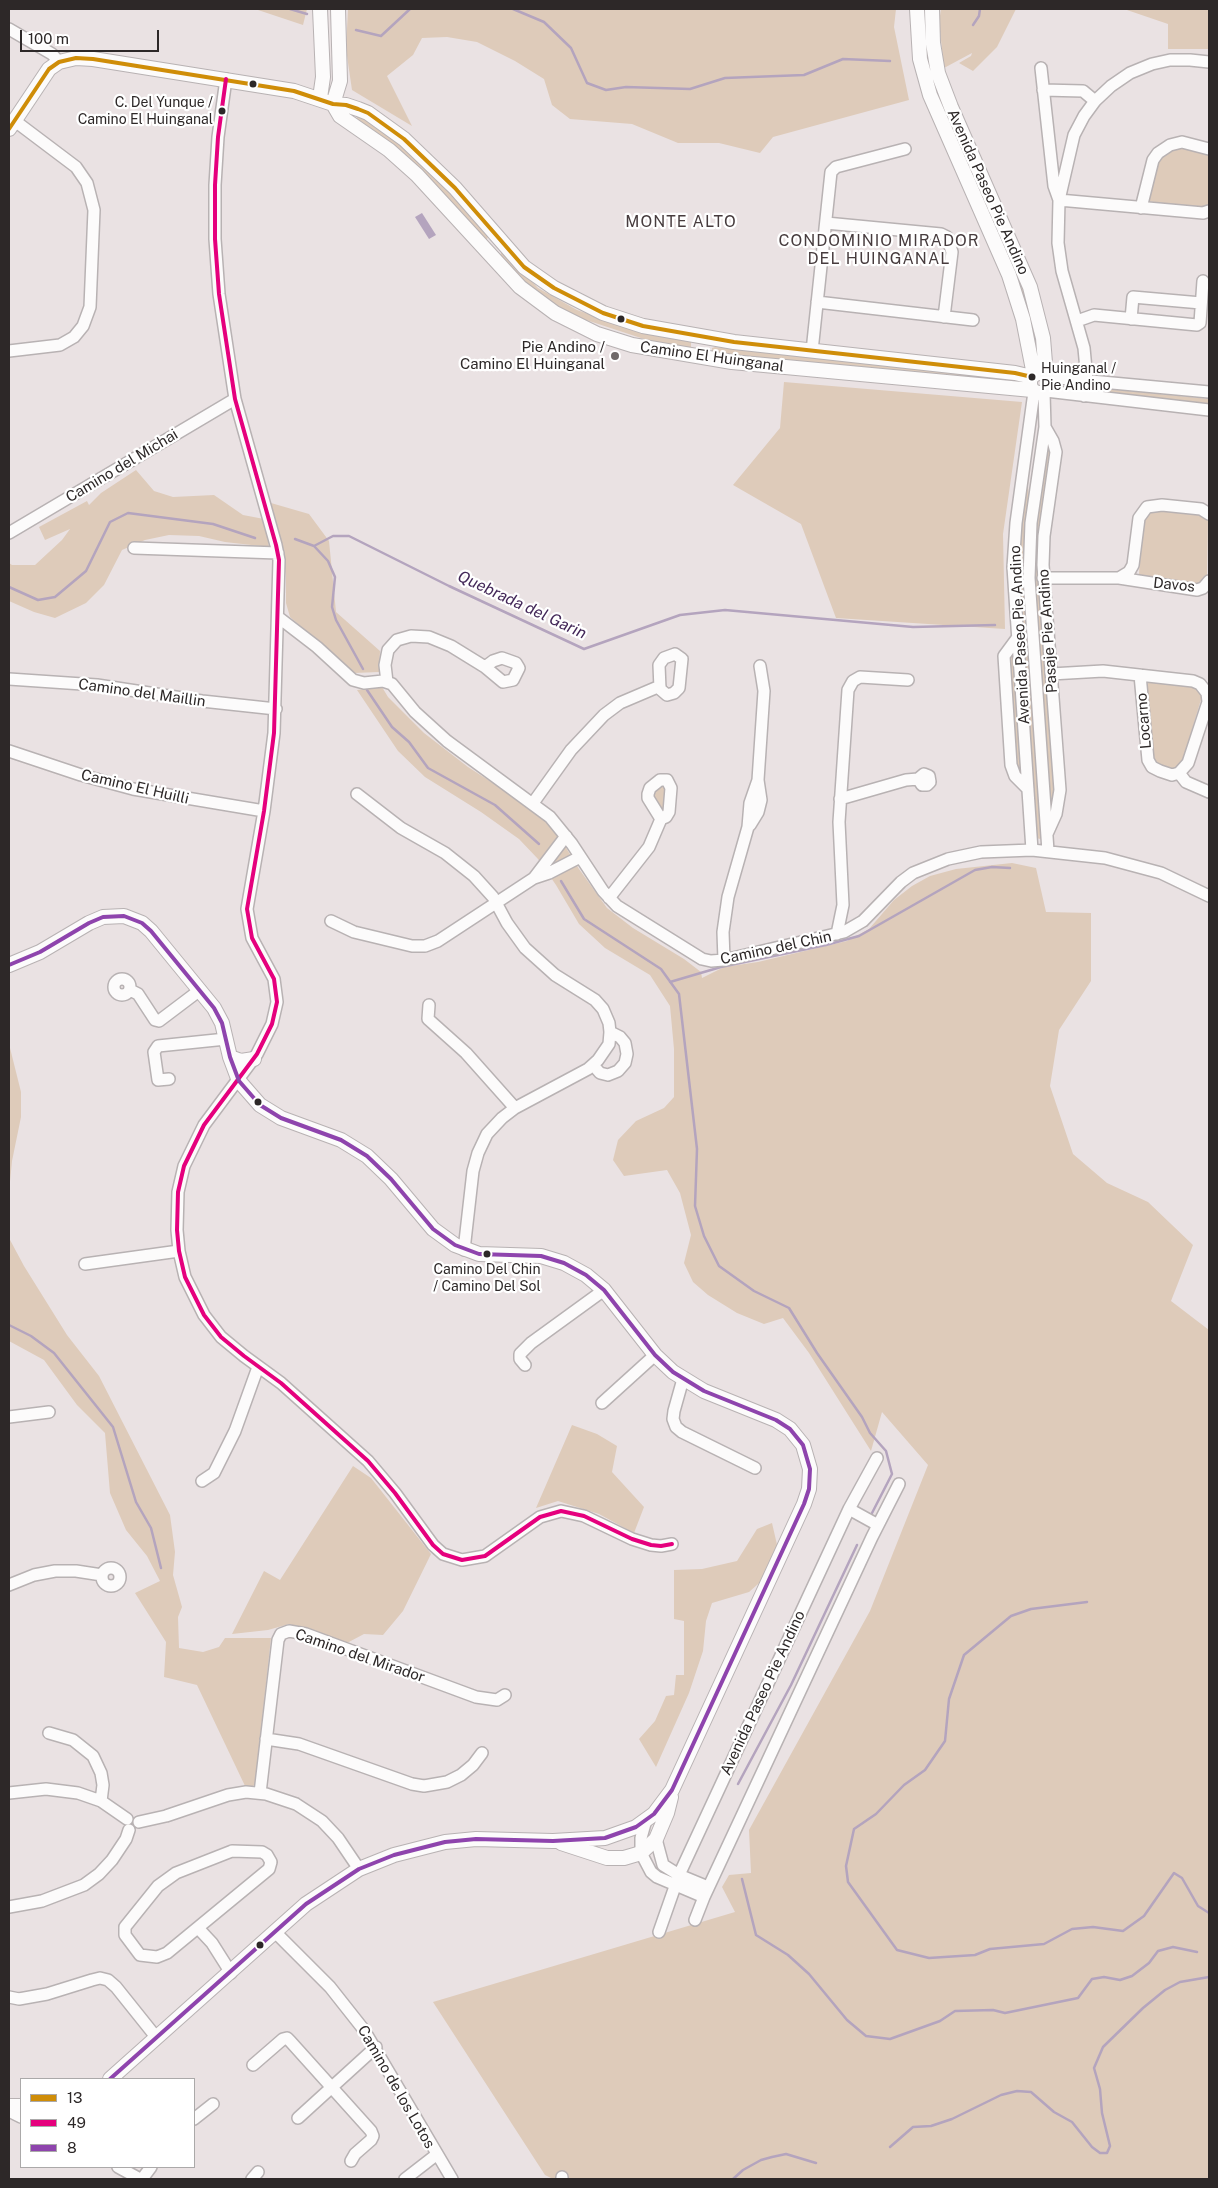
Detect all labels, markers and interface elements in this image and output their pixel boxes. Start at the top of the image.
scale bar [22,20,161,52]
text: 100 m [28,30,69,47]
unlabelled marker [248,79,258,89]
place label: C. Del Yunque / Camino El Huinganal [78,95,213,128]
marker: C. Del Yunque / Camino El Huinganal [217,106,227,116]
street label: Avenida Paseo Pie Andino [943,106,1033,278]
district label: MONTE ALTO [624,212,738,232]
district label: CONDOMINIO MIRADOR DEL HUINGANAL [776,231,982,269]
unlabelled marker [616,314,626,324]
place label: Pie Andino / Camino El Huinganal [460,338,605,373]
street label: Camino El Huinganal [639,338,785,376]
marker: Pie Andino / Camino El Huinganal [609,350,621,362]
place label: Huinganal / Pie Andino [1041,361,1116,394]
marker: Huinganal / Pie Andino [1027,372,1037,382]
street label: Camino del Michai [63,425,181,507]
street label: Avenida Paseo Pie Andino [1006,545,1034,725]
water label: Quebrada del Garin [455,567,589,643]
street label: Pasaje Pie Andino [1035,568,1061,694]
street label: Davos [1152,574,1196,596]
street label: Camino del Maillin [77,675,207,711]
street label: Locarno [1133,692,1155,750]
street label: Camino El Huilli [79,766,191,808]
street label: Camino del Chin [719,927,833,969]
unlabelled marker [253,1097,263,1107]
marker: Camino Del Chin / Camino Del Sol [482,1249,492,1259]
place label: Camino Del Chin / Camino Del Sol [433,1262,541,1294]
street label: Avenida Paseo Pie Andino [717,1608,809,1778]
street label: Camino del Mirador [293,1625,427,1687]
unlabelled marker [255,1940,265,1950]
street label: Camino de los Lotos [353,2022,439,2152]
legend [20,2078,195,2168]
text: 13 [67,2089,83,2106]
text: 49 [67,2114,86,2131]
text: 8 [67,2139,77,2156]

